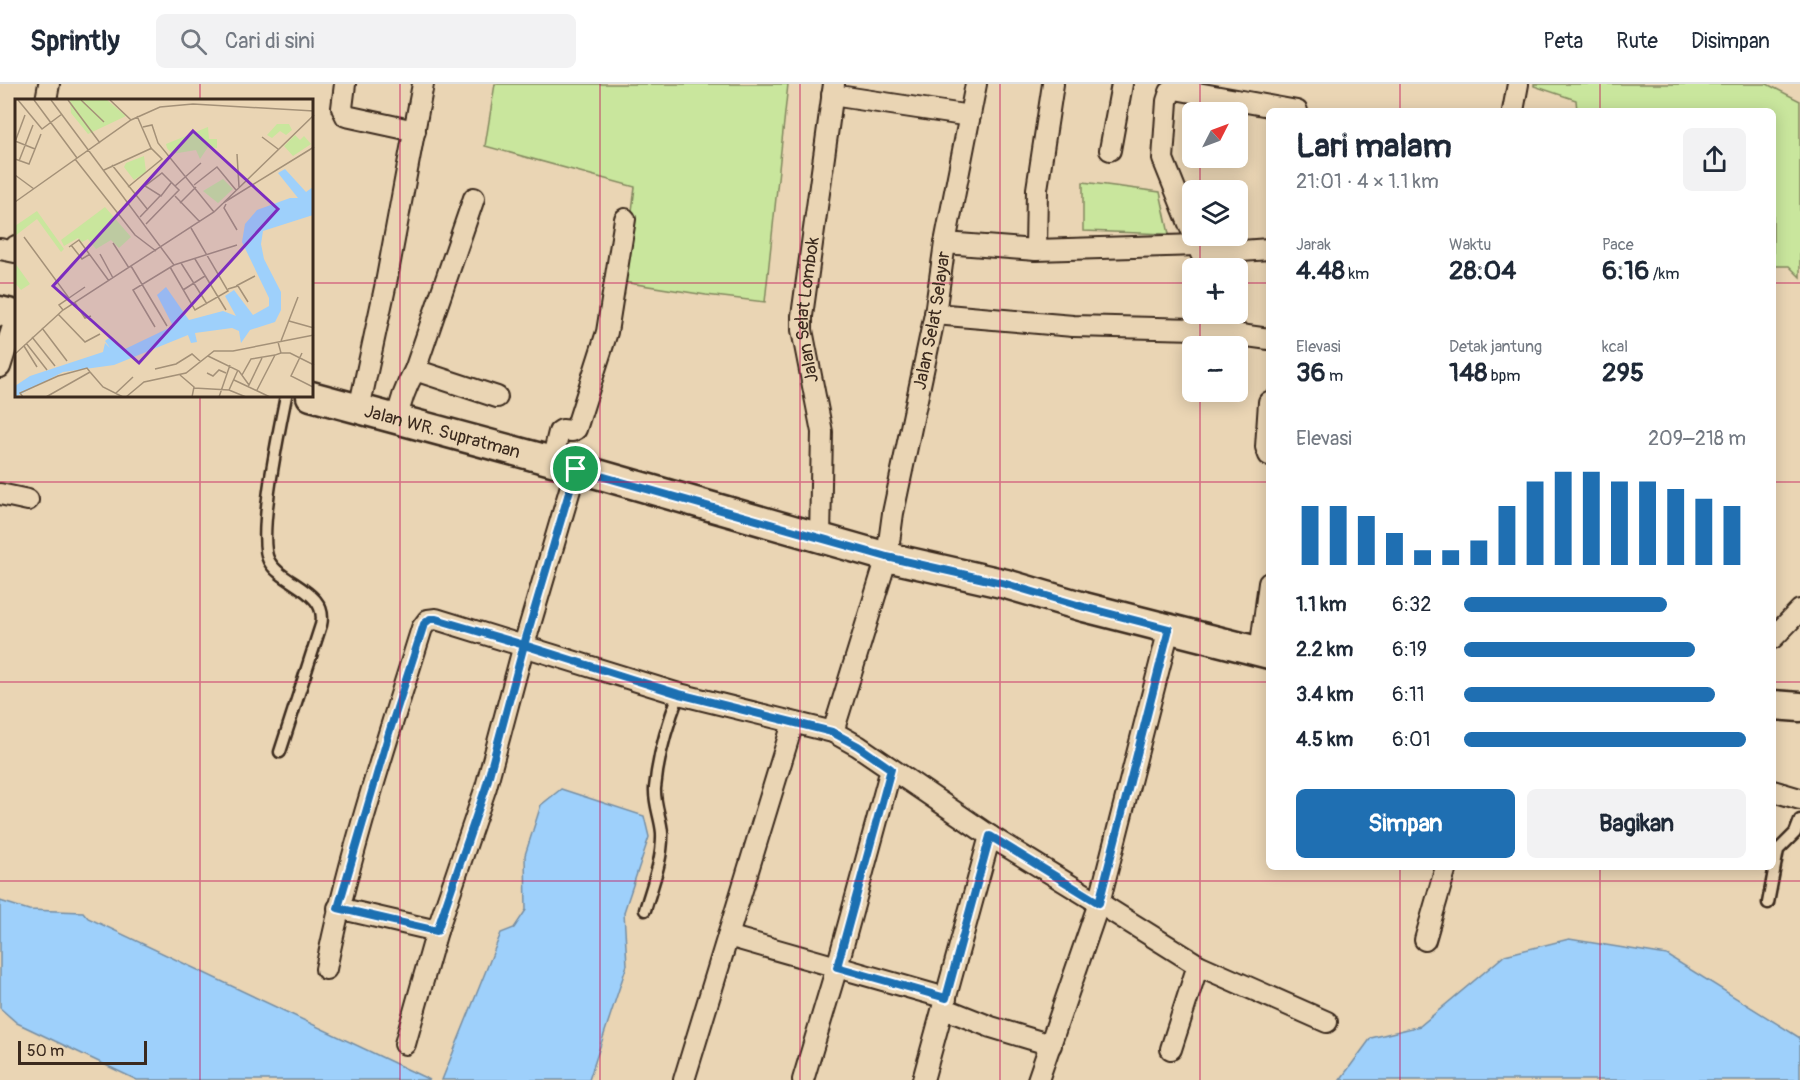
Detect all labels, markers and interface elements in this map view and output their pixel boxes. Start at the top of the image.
search box [156,14,576,68]
text: Sprintly [30,24,120,59]
icon: search [177,25,210,58]
text: Cari di sini [225,27,314,55]
text: Peta [1543,28,1583,55]
text: Rute [1616,28,1658,55]
text: Disimpan [1691,28,1770,55]
inset map [15,99,314,398]
north arrow [1182,102,1248,168]
map controls [1182,102,1248,402]
text: Lari malam [1296,126,1452,167]
button: share [1683,128,1746,191]
text: 21:01 · 4 × 1.1 km [1296,169,1439,194]
button: layers [1182,180,1248,246]
street label: Jalan Selat Lombok [791,235,824,385]
text: Jarak [1296,235,1331,255]
text: Waktu [1449,235,1491,255]
text: Pace [1602,235,1634,255]
street label: Jalan Selat Selayar [908,249,955,392]
text: 4.48 [1296,255,1345,287]
text: 28:04 [1449,255,1516,287]
text: 6:16 [1602,255,1649,287]
button: + [1182,258,1248,324]
text: km [1345,264,1369,284]
text: /km [1649,264,1679,284]
button: − [1182,336,1248,402]
text: Elevasi [1296,337,1341,357]
text: Detak jantung [1449,337,1542,357]
text: kcal [1602,337,1628,357]
text: 36 [1296,357,1326,389]
text: 148 [1449,357,1487,389]
text: 295 [1602,357,1644,389]
text: m [1326,366,1343,386]
text: bpm [1487,366,1520,386]
street label: Jalan WR. Supratman [362,399,523,463]
text: Elevasi [1296,426,1352,451]
text: 209–218 m [1648,426,1746,451]
pin [550,443,601,494]
icon: arrive [559,452,592,485]
text: 1.1 km [1296,592,1346,617]
text: 6:32 [1392,592,1431,617]
text: 2.2 km [1296,637,1353,662]
text: 6:19 [1392,637,1427,662]
text: 3.4 km [1296,682,1354,707]
text: 6:11 [1392,682,1425,707]
text: 4.5 km [1296,727,1353,752]
text: 6:01 [1392,727,1430,752]
button: Simpan [1296,789,1515,858]
button: Bagikan [1527,789,1746,858]
scale bar [18,1038,147,1066]
text: 50 m [27,1041,64,1061]

